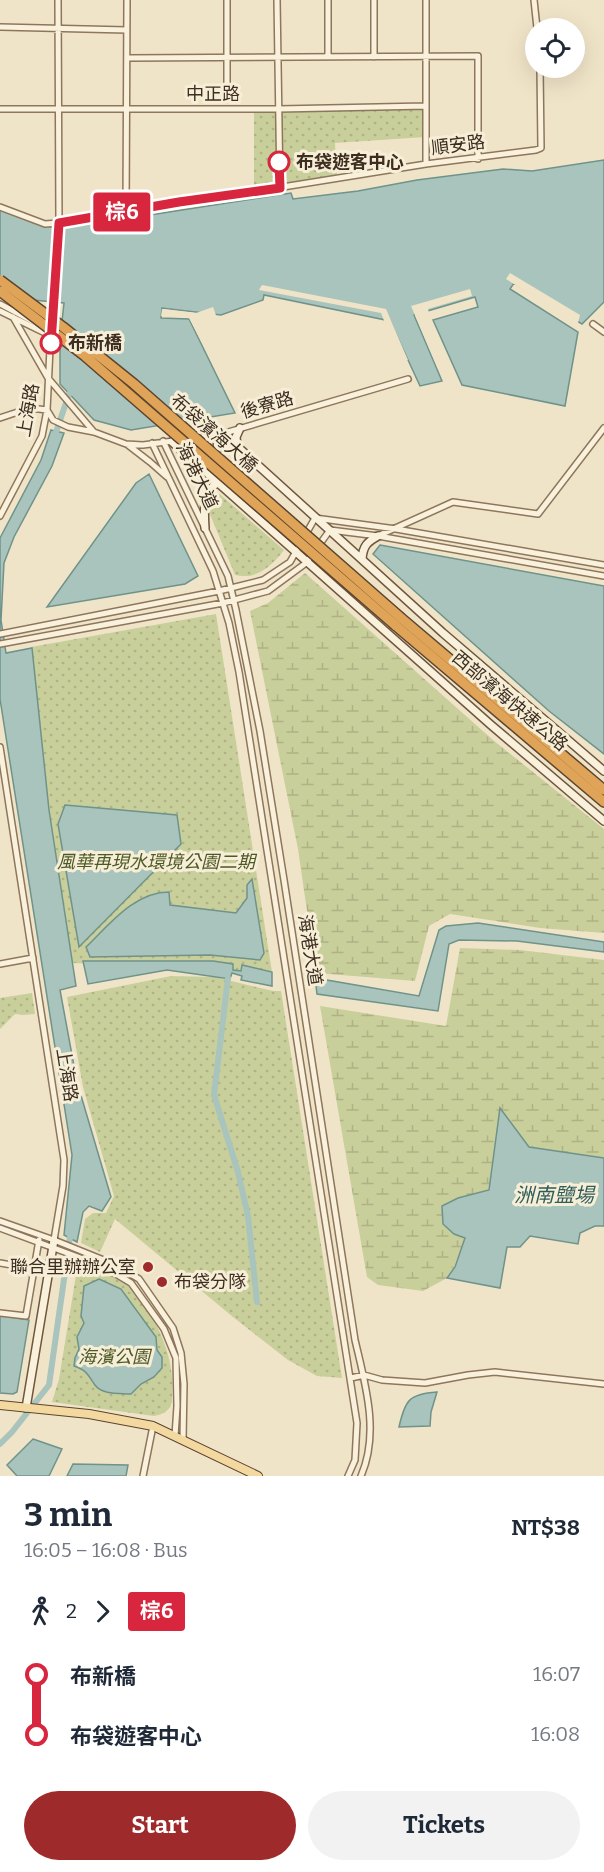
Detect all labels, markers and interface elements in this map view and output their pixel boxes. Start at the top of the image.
map controls [525,18,585,78]
button: locate [525,18,585,78]
street label: 中正路 [186,83,240,105]
street label: 順安路 [430,131,486,159]
marker: 布袋遊客中心 [268,151,290,173]
place label: 布袋遊客中心 [296,151,404,173]
line badge: 棕6 [95,192,149,232]
text: 棕6 [105,199,139,225]
marker: 布新橋 [40,332,62,354]
place label: 布新橋 [68,332,122,354]
street label: 上海路 [12,382,44,438]
street label: 後寮路 [238,387,296,423]
street label: 布袋濱海大橋 [166,389,262,477]
street label: 海港大道 [171,439,223,513]
street label: 西部濱海快速公路 [448,646,572,756]
park label: 風華再現水環境公園二期 [57,851,258,873]
street label: 海港大道 [294,913,326,987]
street label: 上海路 [52,1047,82,1103]
water label: 洲南鹽場 [514,1183,596,1207]
place label: 聯合里辦辦公室 [10,1256,136,1278]
marker: 聯合里辦辦公室 [141,1260,155,1274]
place label: 布袋分隊 [174,1271,246,1293]
marker: 布袋分隊 [155,1275,169,1289]
park label: 海濱公園 [78,1346,153,1368]
text: 3 min [24,1495,112,1535]
text: NT$38 [511,1514,580,1541]
text: 16:05 – 16:08 · Bus [24,1538,188,1562]
icon: walk [24,1595,57,1628]
icon: forward [86,1595,119,1628]
text: 棕6 [140,1598,173,1624]
text: 2 [66,1599,77,1623]
text: 16:07 [533,1662,580,1686]
text: 布新橋 [70,1663,136,1690]
text: 16:08 [531,1722,580,1746]
text: 布袋遊客中心 [70,1723,202,1750]
button: Start [24,1791,296,1860]
button: Tickets [308,1791,580,1860]

